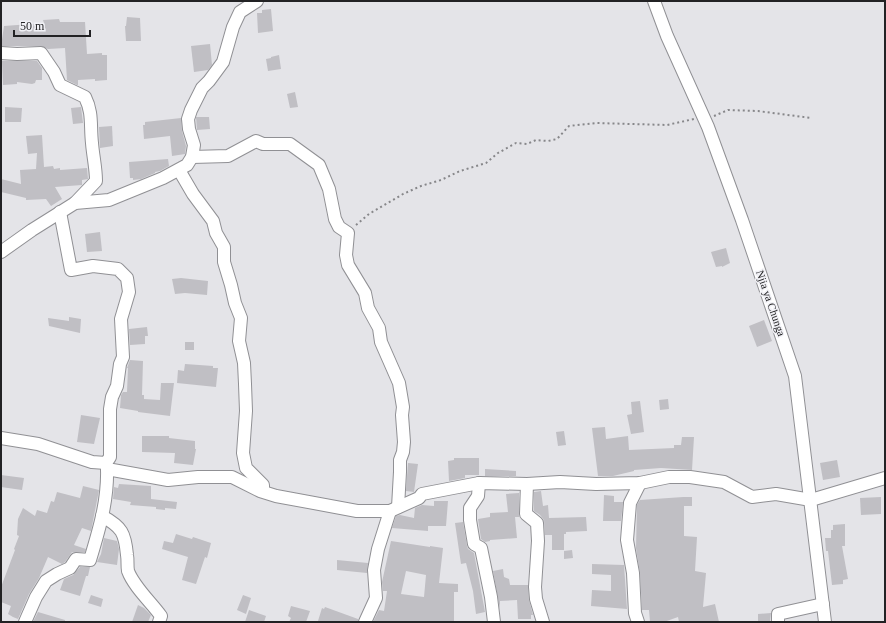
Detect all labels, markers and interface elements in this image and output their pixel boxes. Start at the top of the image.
scale bar [14,12,90,38]
text: 50 m [20,19,45,33]
street label: Njia ya Chunga [754,268,788,338]

